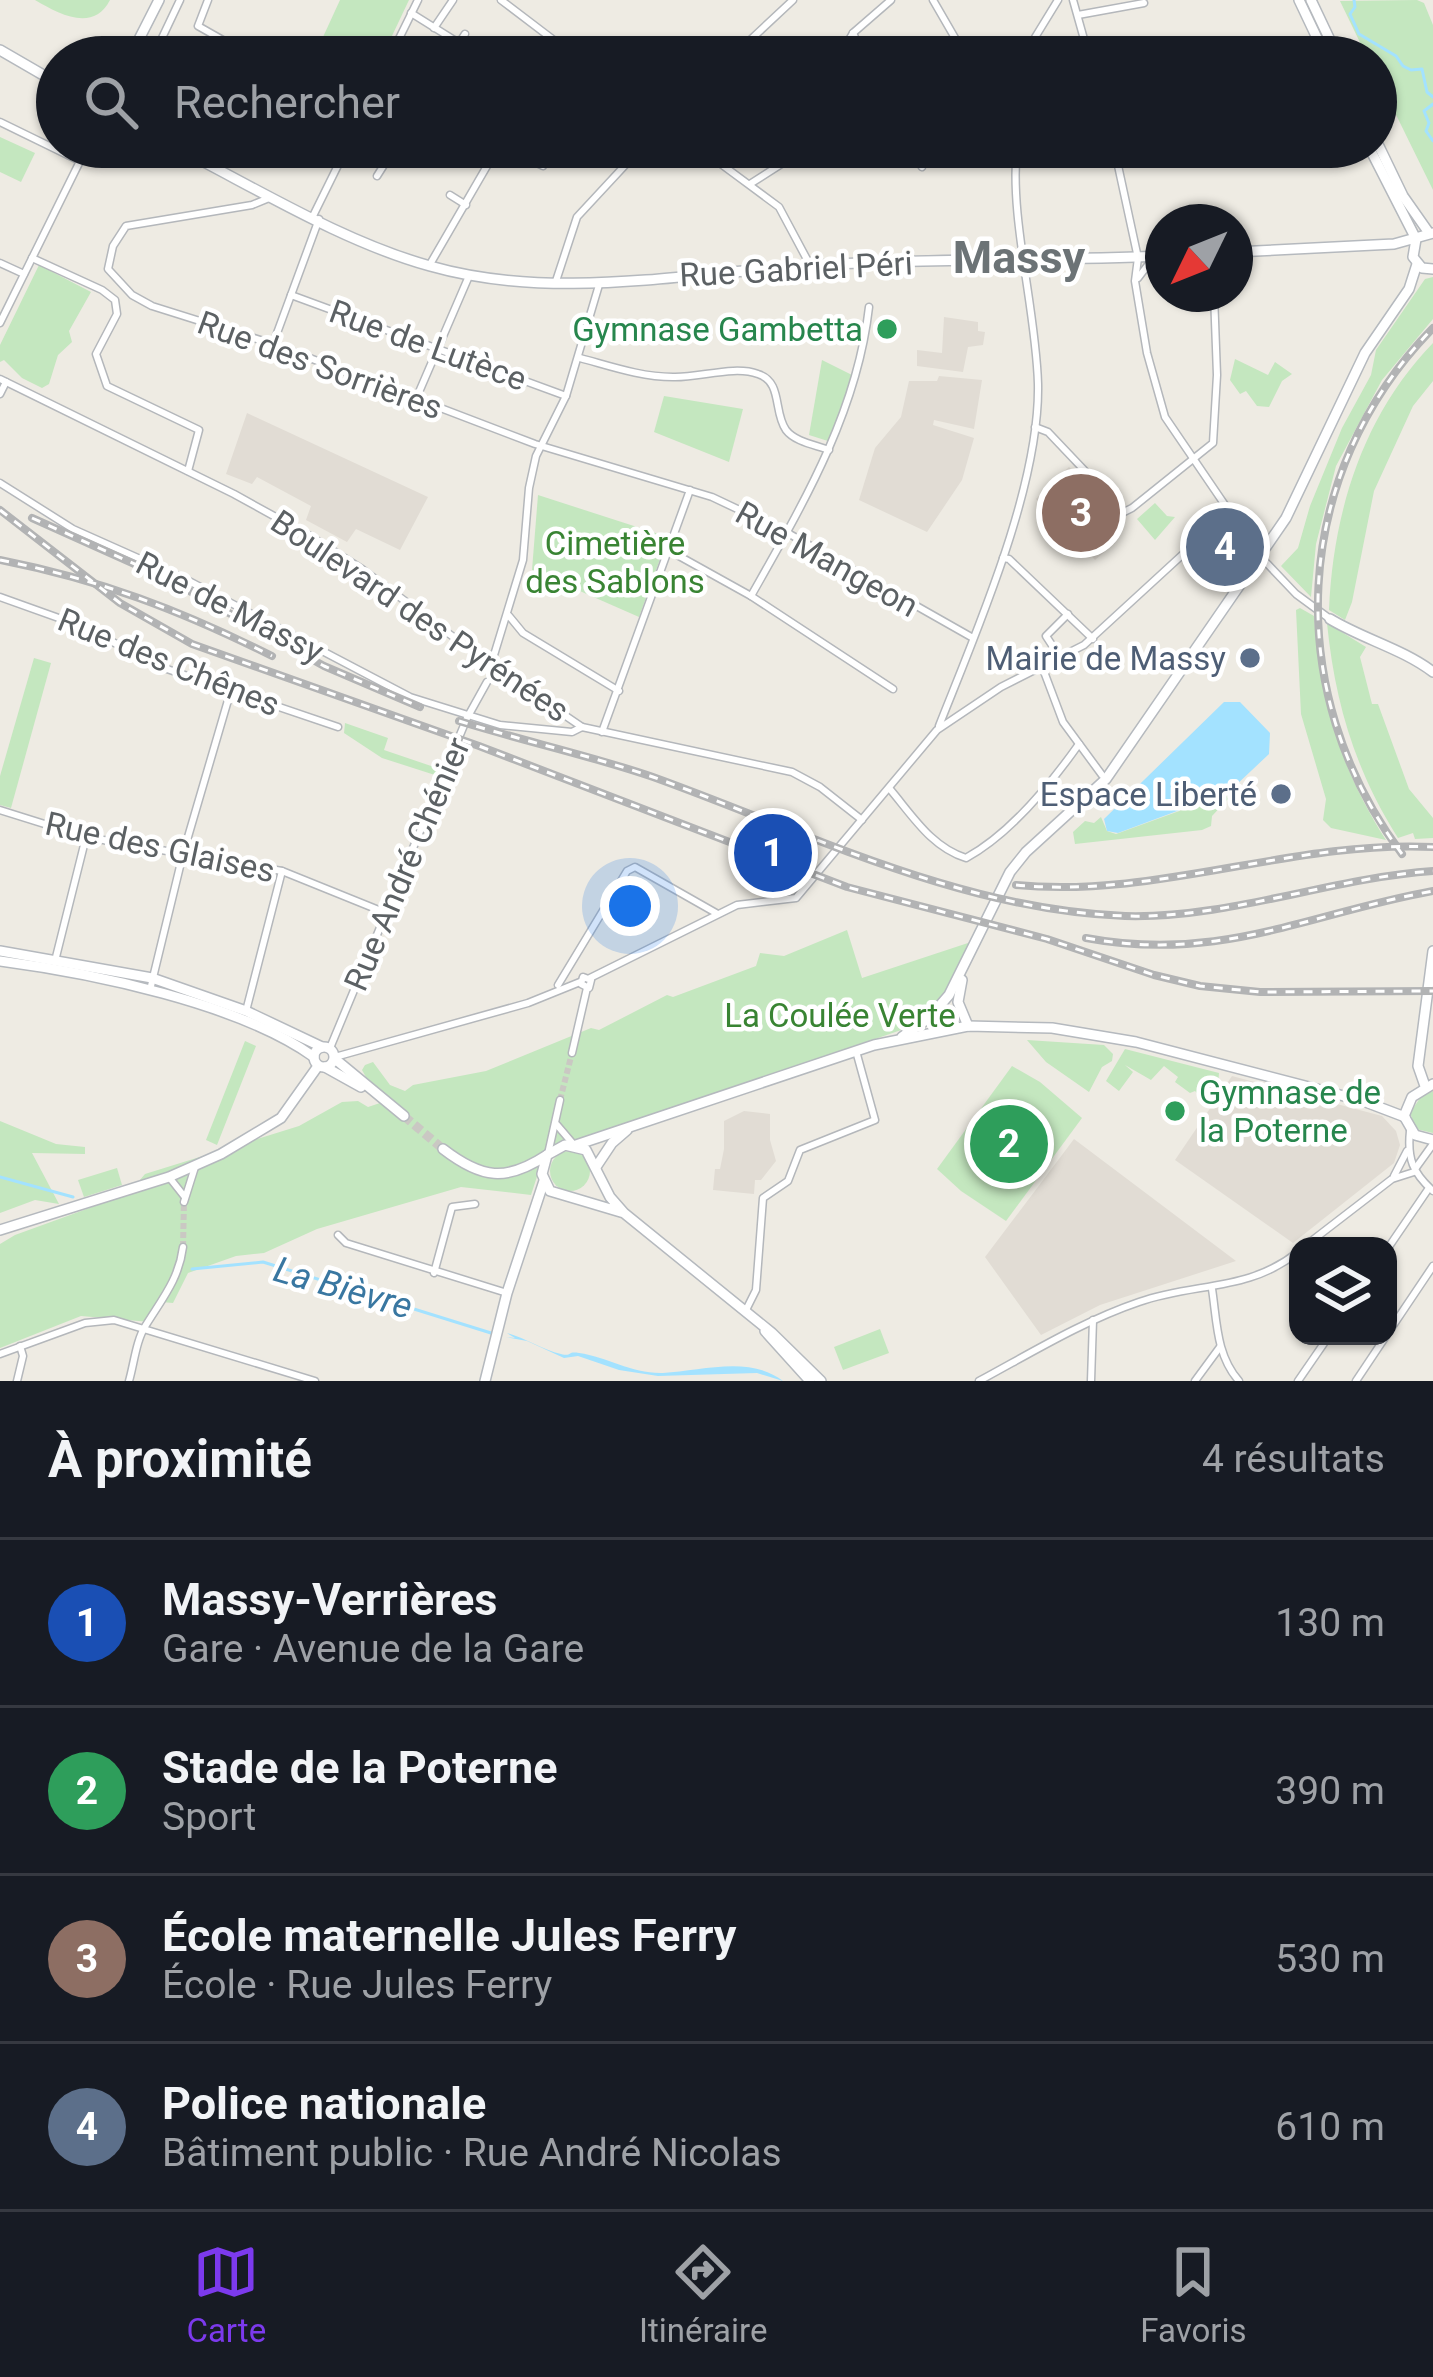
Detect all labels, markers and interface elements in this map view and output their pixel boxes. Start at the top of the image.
search box [36,36,1397,168]
icon: search [78,69,144,135]
text: Rechercher [174,76,400,129]
north arrow [1145,204,1253,312]
district label: Massy [953,231,1086,284]
street label: Rue Gabriel Péri [678,243,914,295]
street label: Rue de Lutèce [324,291,532,399]
street label: Rue des Sorrières [192,303,448,427]
place label: Gymnase Gambetta [572,310,863,349]
marker: Gymnase Gambetta [874,316,900,342]
pin: 3 [1042,468,1120,558]
street label: Rue Mangeon [729,493,925,625]
street label: Boulevard des Pyrénées [264,502,576,730]
pin: 4 [1186,502,1264,592]
park label: Cimetière des Sablons [525,524,705,601]
street label: Rue de Massy [130,543,330,671]
street label: Rue des Chênes [53,600,285,724]
place label: Mairie de Massy [986,639,1226,678]
marker: Mairie de Massy [1237,645,1263,671]
street label: Rue André Chénier [336,732,478,996]
place label: Espace Liberté [1040,775,1257,814]
marker: Espace Liberté [1268,781,1294,807]
street label: Rue des Glaises [42,804,278,890]
pin: 1 [734,808,812,898]
your location [600,876,660,936]
park label: La Coulée Verte [724,996,956,1035]
place label: Gymnase de la Poterne [1199,1073,1381,1150]
marker: Gymnase de la Poterne [1162,1098,1188,1124]
pin: 2 [970,1099,1048,1189]
map controls [1289,1237,1397,1345]
button: layers [1289,1237,1397,1345]
water label: La Bièvre [269,1248,417,1328]
text: À proximité [48,1430,312,1489]
text: 4 résultats [1202,1436,1385,1482]
text: Massy-Verrières [162,1573,497,1626]
text: 1 [76,1600,98,1646]
text: 130 m [1275,1600,1385,1646]
text: Gare · Avenue de la Gare [162,1626,584,1672]
text: Stade de la Poterne [162,1741,558,1794]
text: 2 [76,1768,98,1814]
text: 390 m [1275,1768,1385,1814]
text: Sport [162,1794,256,1840]
text: École maternelle Jules Ferry [162,1909,736,1962]
text: 3 [76,1936,98,1982]
text: 530 m [1275,1936,1385,1982]
text: École · Rue Jules Ferry [162,1962,552,2008]
text: Police nationale [162,2077,486,2130]
text: 4 [76,2104,98,2150]
text: 610 m [1275,2104,1385,2150]
text: Bâtiment public · Rue André Nicolas [162,2130,782,2176]
tab: Carte [186,2239,266,2350]
tab: Itinéraire [639,2239,767,2350]
tab: Favoris [1140,2239,1247,2350]

